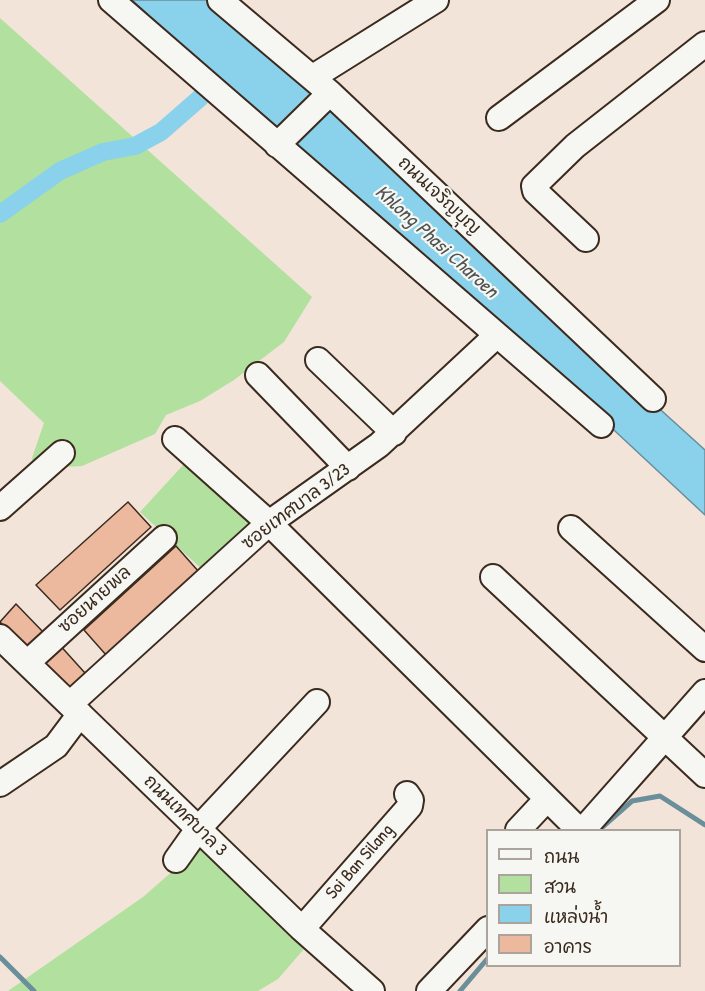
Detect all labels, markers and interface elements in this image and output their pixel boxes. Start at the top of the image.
street label: ถนนเจริญบุญ [393,152,485,240]
water label: Khlong Phasi Charoen [369,180,503,304]
street label: ซอยเทศบาล 3/23 [238,459,354,555]
street label: ซอยนายพล [54,562,136,638]
street label: ถนนเทศบาล 3 [139,771,231,861]
street label: Soi Ban Silang [322,820,398,904]
legend [486,829,681,967]
text: ถนน [544,844,579,869]
text: สวน [544,874,576,899]
text: แหล่งน้ำ [544,904,608,929]
text: อาคาร [544,934,592,959]

